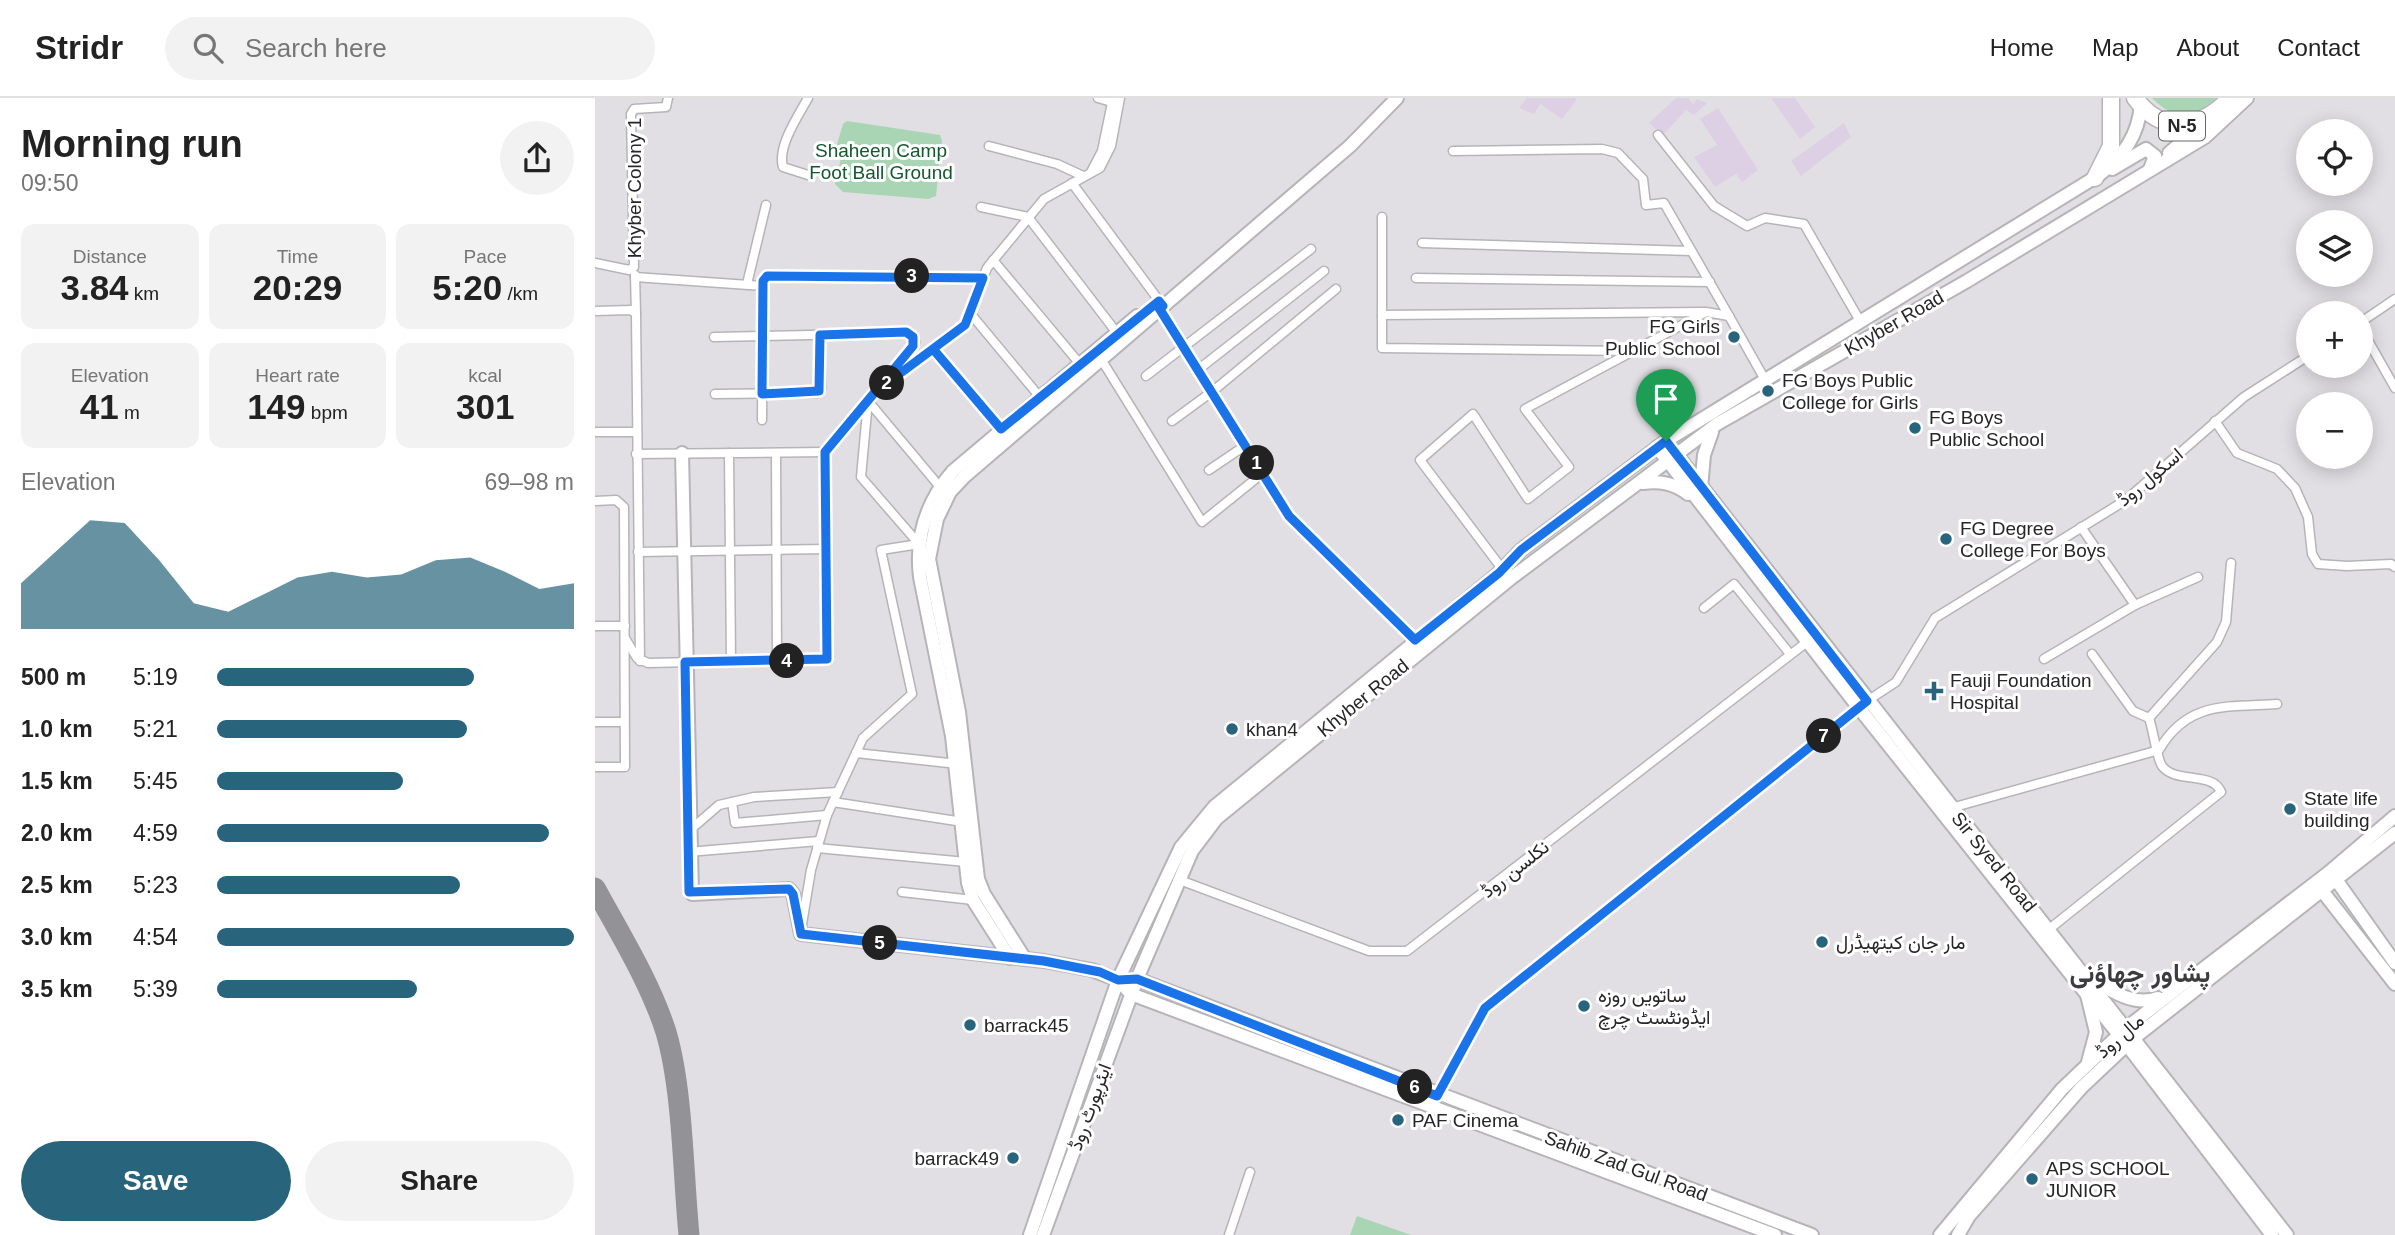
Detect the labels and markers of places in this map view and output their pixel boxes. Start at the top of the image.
pin: 3 [895,258,929,294]
place label: FG Girls Public School [1605,316,1720,359]
marker: FG Girls Public School [1726,329,1742,345]
pin: 2 [869,366,905,400]
pin [1636,369,1696,441]
place label: FG Boys Public College for Girls [1782,370,1918,413]
marker: FG Boys Public College for Girls [1760,383,1776,399]
place label: FG Boys Public School [1929,407,2044,450]
marker: FG Boys Public School [1907,420,1923,436]
pin: 1 [1239,446,1275,480]
place label: FG Degree College For Boys [1960,518,2106,561]
marker: FG Degree College For Boys [1938,531,1954,547]
pin: 4 [769,644,805,678]
place label: Fauji Foundation Hospital [1950,670,2092,713]
marker: Fauji Foundation Hospital [1924,681,1944,701]
pin: 7 [1807,718,1841,754]
place label: khan4 [1246,719,1298,740]
marker: khan4 [1224,721,1240,737]
place label: State life building [2304,788,2378,831]
marker: State life building [2282,801,2298,817]
pin: 5 [863,926,897,960]
place label: مار جان کیتھیڈرل [1836,932,1965,954]
marker: مار جان کیتھیڈرل [1814,934,1830,950]
place label: ساتویں روزہ ایڈونٹسٹ چرچ [1598,985,1710,1031]
marker: ساتویں روزہ ایڈونٹسٹ چرچ [1576,998,1592,1014]
place label: barrack45 [984,1015,1069,1036]
marker: barrack45 [962,1017,978,1033]
pin: 6 [1397,1070,1433,1104]
place label: PAF Cinema [1412,1110,1519,1131]
marker: PAF Cinema [1390,1112,1406,1128]
place label: barrack49 [915,1148,999,1169]
marker: barrack49 [1005,1150,1021,1166]
place label: APS SCHOOL JUNIOR [2046,1158,2170,1201]
marker: APS SCHOOL JUNIOR [2024,1171,2040,1187]

